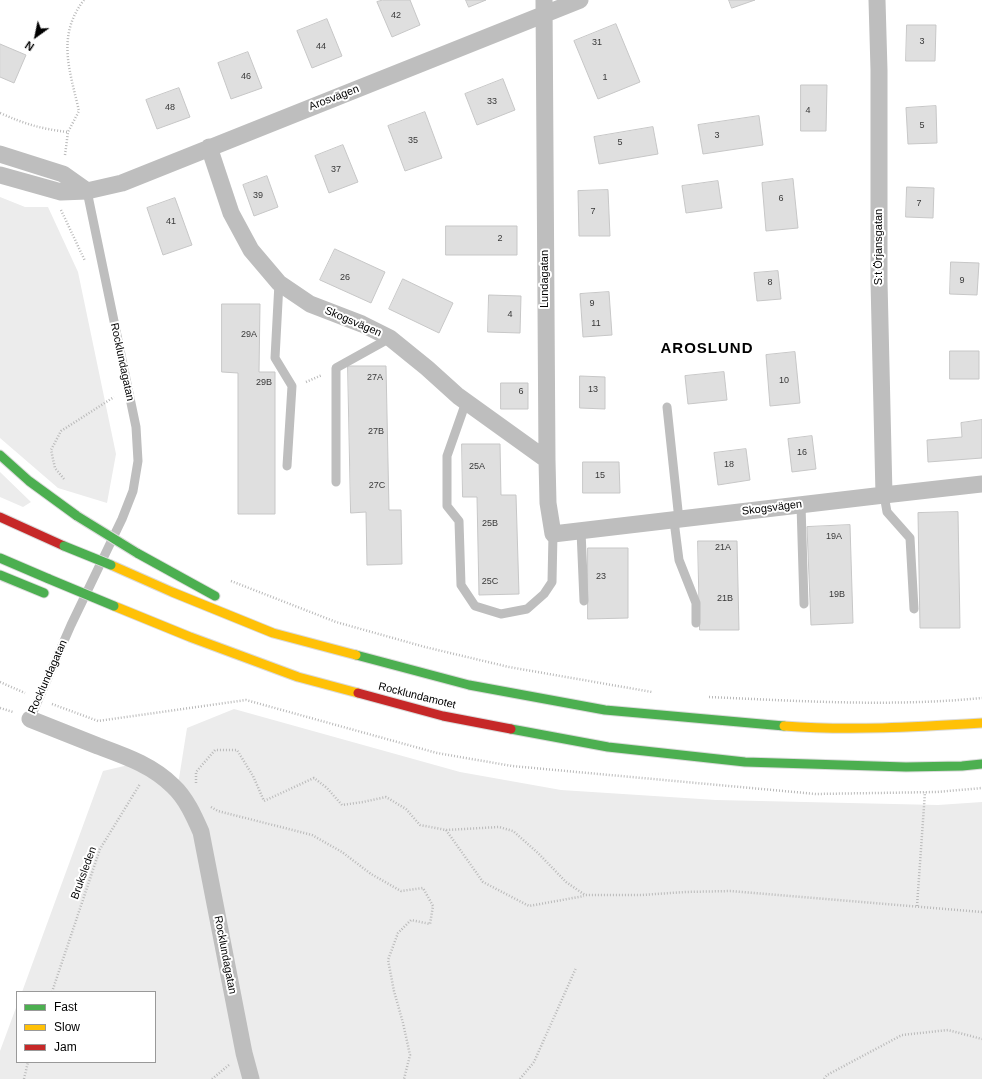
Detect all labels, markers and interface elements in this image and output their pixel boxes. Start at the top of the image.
house number: 42 [391,11,401,21]
north arrow [16,16,56,56]
house number: 3 [919,37,925,47]
house number: 31 [592,38,602,48]
text: N [23,39,36,53]
house number: 44 [316,42,326,52]
house number: 46 [241,72,251,82]
house number: 1 [602,73,608,83]
street label: Arosvägen [307,82,361,114]
house number: 33 [487,97,497,107]
house number: 48 [165,103,175,113]
house number: 4 [805,106,811,116]
house number: 5 [919,121,925,131]
house number: 3 [714,131,720,141]
house number: 35 [408,136,418,146]
house number: 5 [617,138,623,148]
house number: 37 [331,165,341,175]
house number: 39 [253,191,263,201]
house number: 6 [778,194,784,204]
house number: 7 [916,199,922,209]
house number: 7 [590,207,596,217]
street label: S:t Örjansgatan [872,209,886,285]
house number: 41 [166,217,176,227]
house number: 2 [497,234,503,244]
street label: Lundagatan [538,250,552,308]
house number: 26 [340,273,350,283]
house number: 9 [959,276,965,286]
house number: 8 [767,278,773,288]
house number: 9 [589,299,595,309]
street label: Skogsvägen [323,304,383,340]
house number: 4 [507,310,513,320]
house number: 11 [591,319,601,329]
street label: Rocklundagatan [107,322,137,402]
house number: 29A [241,330,257,340]
district label: AROSLUND [661,340,753,358]
house number: 27A [367,373,383,383]
house number: 10 [779,376,789,386]
house number: 29B [256,378,272,388]
house number: 13 [588,385,598,395]
house number: 6 [518,387,524,397]
house number: 27B [368,427,384,437]
house number: 16 [797,448,807,458]
house number: 18 [724,460,734,470]
house number: 25A [469,462,485,472]
house number: 15 [595,471,605,481]
house number: 27C [369,481,385,491]
street label: Skogsvägen [741,498,803,518]
house number: 25B [482,519,498,529]
house number: 19A [826,532,842,542]
house number: 21A [715,543,731,553]
house number: 23 [596,572,606,582]
house number: 25C [482,577,498,587]
house number: 19B [829,590,845,600]
house number: 21B [717,594,733,604]
street label: Rocklundagatan [26,638,70,716]
street label: Rocklundamotet [377,680,457,712]
street label: Bruksleden [68,845,100,901]
street label: Rocklundagatan [211,915,239,995]
legend [16,991,156,1063]
text: Fast [54,1000,77,1014]
text: Slow [54,1020,80,1034]
text: Jam [54,1040,77,1054]

